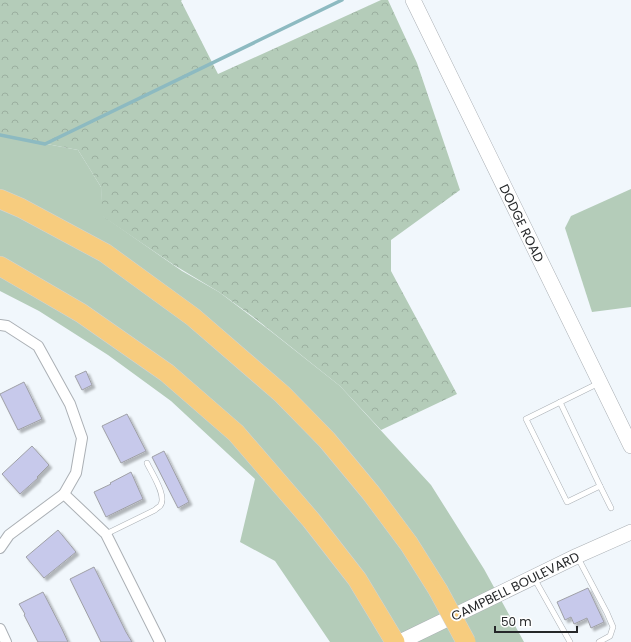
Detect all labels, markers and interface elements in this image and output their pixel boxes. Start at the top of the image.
street label: DODGE ROAD [494,181,549,266]
street label: CAMPBELL BOULEVARD [448,547,583,626]
scale bar [495,608,577,634]
text: 50 m [501,613,532,630]

